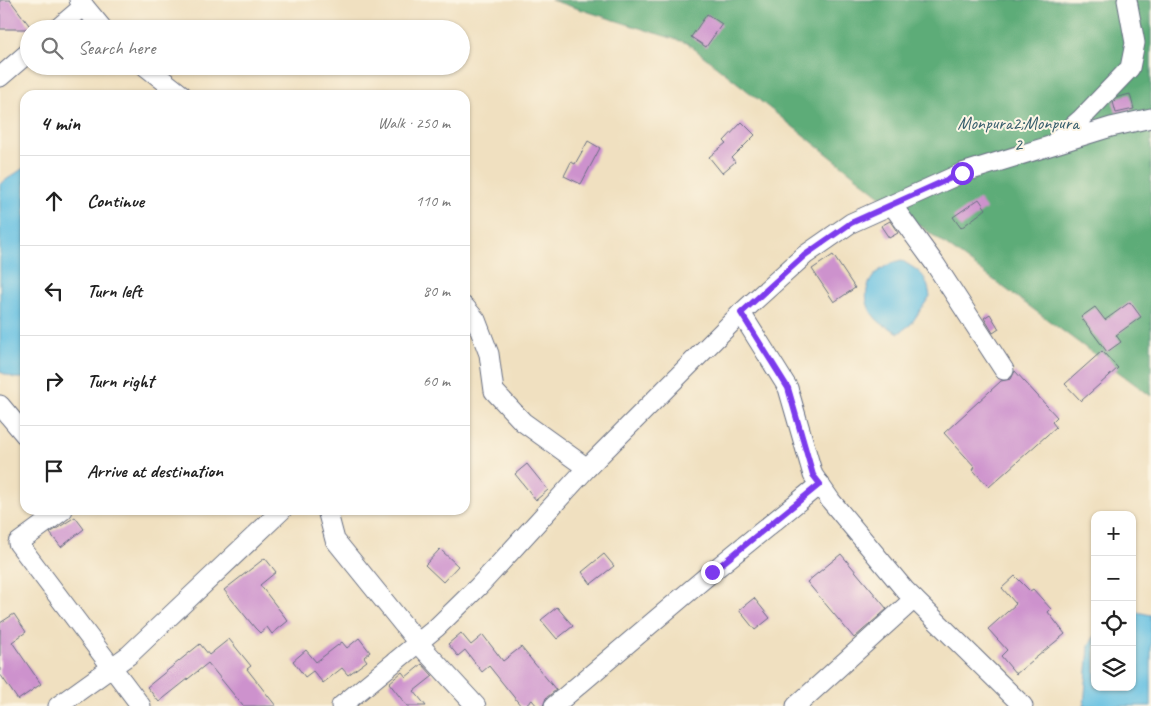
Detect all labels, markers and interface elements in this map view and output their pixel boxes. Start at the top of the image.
search box [20,20,470,75]
icon: search [38,34,66,62]
text: Search here [78,36,155,60]
text: 4 min [40,110,80,136]
park label: Monpura2;Monpura 2 [957,112,1080,155]
text: Walk · 250 m [378,113,450,133]
route start [951,162,974,185]
icon: ahead [40,187,68,215]
text: Continue [87,189,144,213]
text: 110 m [416,191,450,211]
icon: left [40,277,68,305]
text: Turn left [87,279,142,303]
text: 80 m [423,281,450,301]
icon: right [40,367,68,395]
text: Turn right [87,369,154,393]
text: 60 m [423,371,450,391]
icon: arrive [40,457,68,485]
text: Arrive at destination [87,459,223,483]
map controls [1091,511,1136,691]
button: + [1091,511,1136,556]
button: − [1091,556,1136,601]
route end [701,561,724,584]
button: locate [1091,601,1136,646]
button: layers [1091,646,1136,691]

